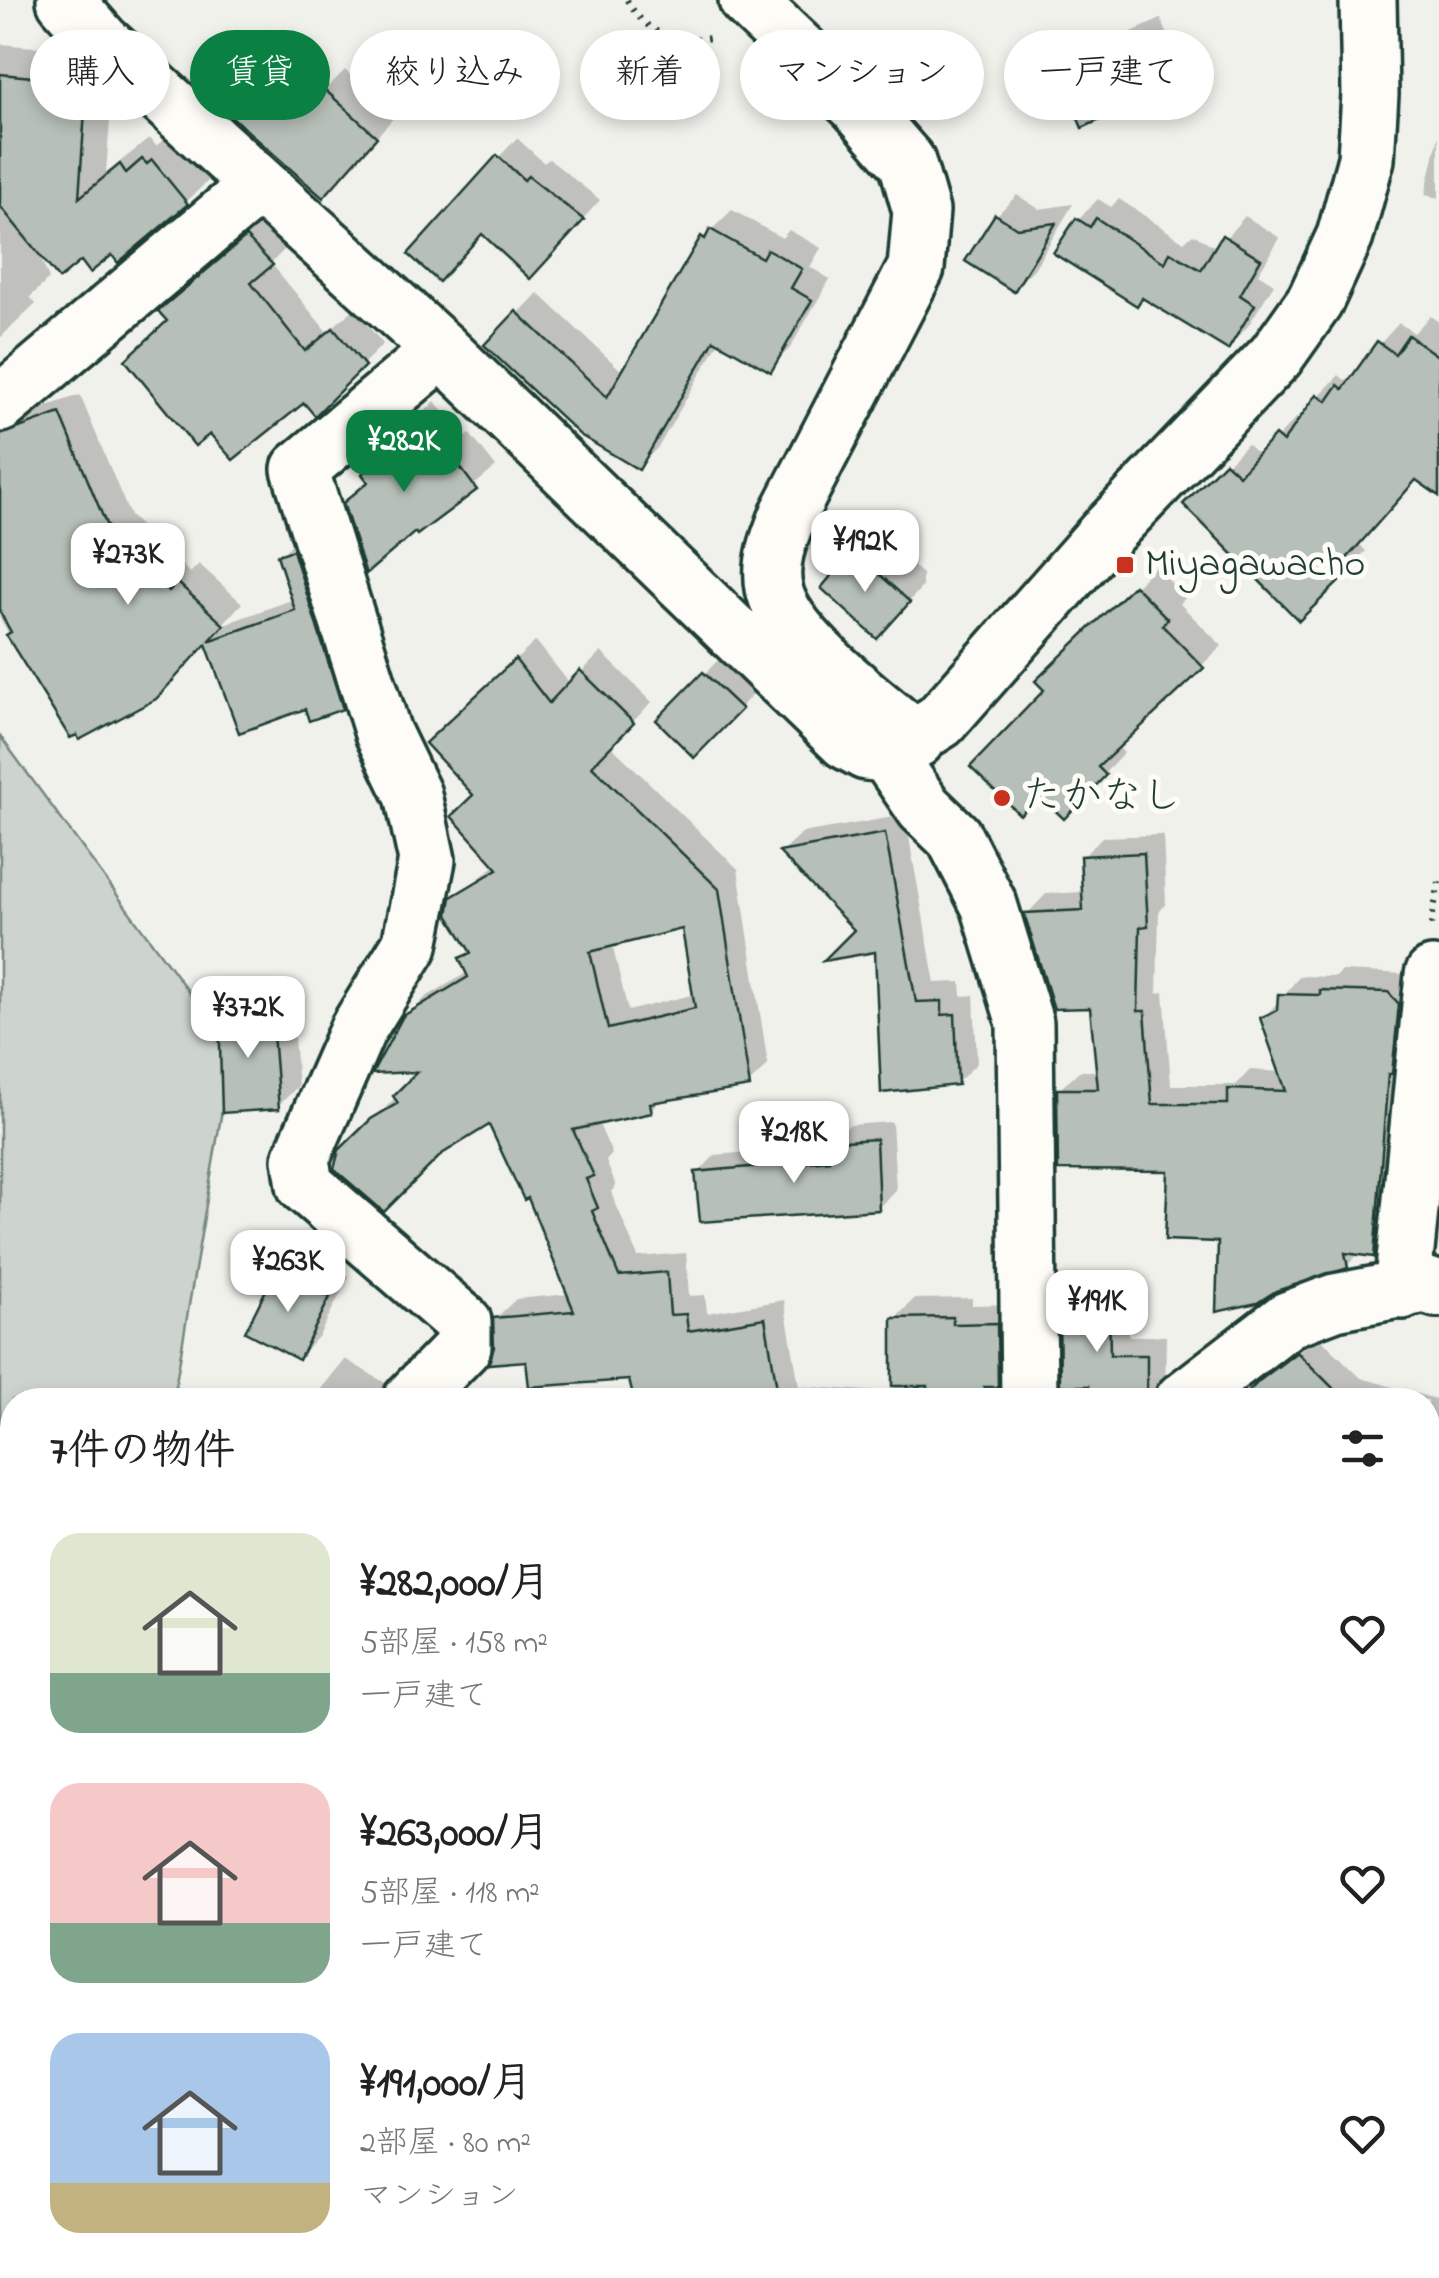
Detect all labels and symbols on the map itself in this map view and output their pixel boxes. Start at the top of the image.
pin: ¥282K [334,410,474,495]
pin: ¥192K [795,510,935,595]
pin: ¥273K [58,523,198,608]
place label: Miyagawacho [1145,536,1365,595]
marker: Miyagawacho [1114,554,1136,576]
place label: たかなし [1022,769,1182,828]
marker: たかなし [991,787,1013,809]
pin: ¥372K [178,976,318,1061]
pin: ¥218K [724,1101,864,1186]
pin: ¥263K [218,1230,358,1315]
pin: ¥191K [1027,1270,1167,1355]

